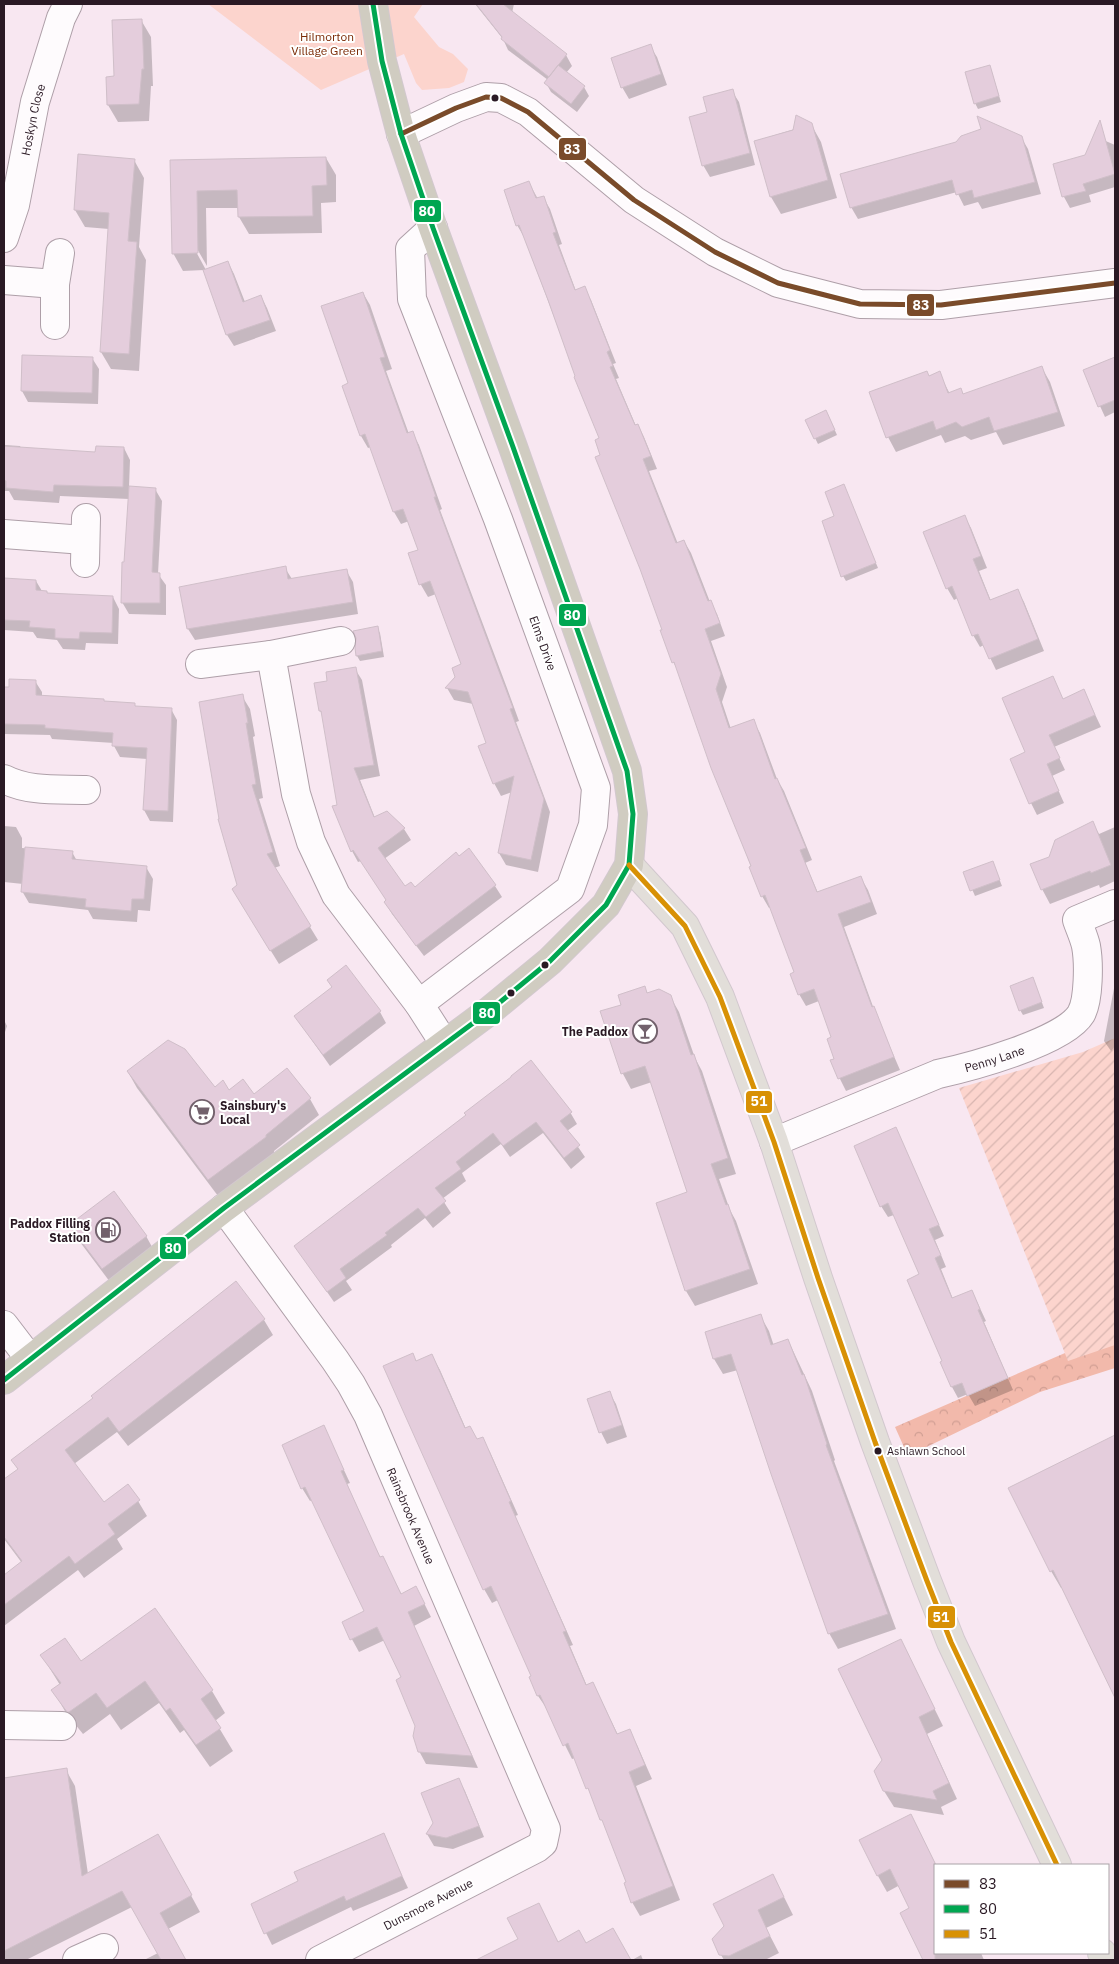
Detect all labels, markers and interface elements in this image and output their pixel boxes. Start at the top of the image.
park label: Hilmorton Village Green [291,29,363,58]
street label: Hoskyn Close [17,81,48,157]
unlabelled marker [490,93,500,103]
line badge: 83 [558,137,587,161]
text: 83 [564,140,580,158]
line badge: 80 [413,199,442,223]
text: 80 [419,202,435,220]
line badge: 83 [906,293,935,317]
text: 83 [913,296,929,314]
line badge: 80 [558,603,587,627]
text: 80 [564,606,580,624]
street label: Elms Drive [526,614,560,673]
unlabelled marker [540,960,550,970]
unlabelled marker [506,988,516,998]
line badge: 80 [472,1001,501,1025]
text: 80 [479,1004,495,1022]
bar icon: The Paddox [632,1018,658,1044]
place label: The Paddox [562,1024,628,1039]
street label: Penny Lane [963,1042,1027,1075]
line badge: 51 [745,1090,773,1114]
text: 51 [751,1092,768,1110]
place label: Sainsbury's Local [220,1098,286,1127]
supermarket icon: Sainsbury's Local [189,1099,215,1125]
place label: Paddox Filling Station [10,1216,90,1245]
fuel station icon: Paddox Filling Station [95,1217,121,1243]
line badge: 80 [159,1236,187,1260]
text: 80 [165,1239,181,1257]
place label: Ashlawn School [887,1444,965,1458]
marker: Ashlawn School [873,1446,883,1456]
street label: Rainsbrook Avenue [384,1465,439,1567]
line badge: 51 [927,1605,956,1629]
text: 51 [933,1608,950,1626]
legend [934,1864,1109,1954]
text: 83 [979,1874,997,1893]
street label: Dunsmore Avenue [381,1875,476,1933]
text: 80 [979,1899,997,1918]
text: 51 [979,1924,997,1943]

